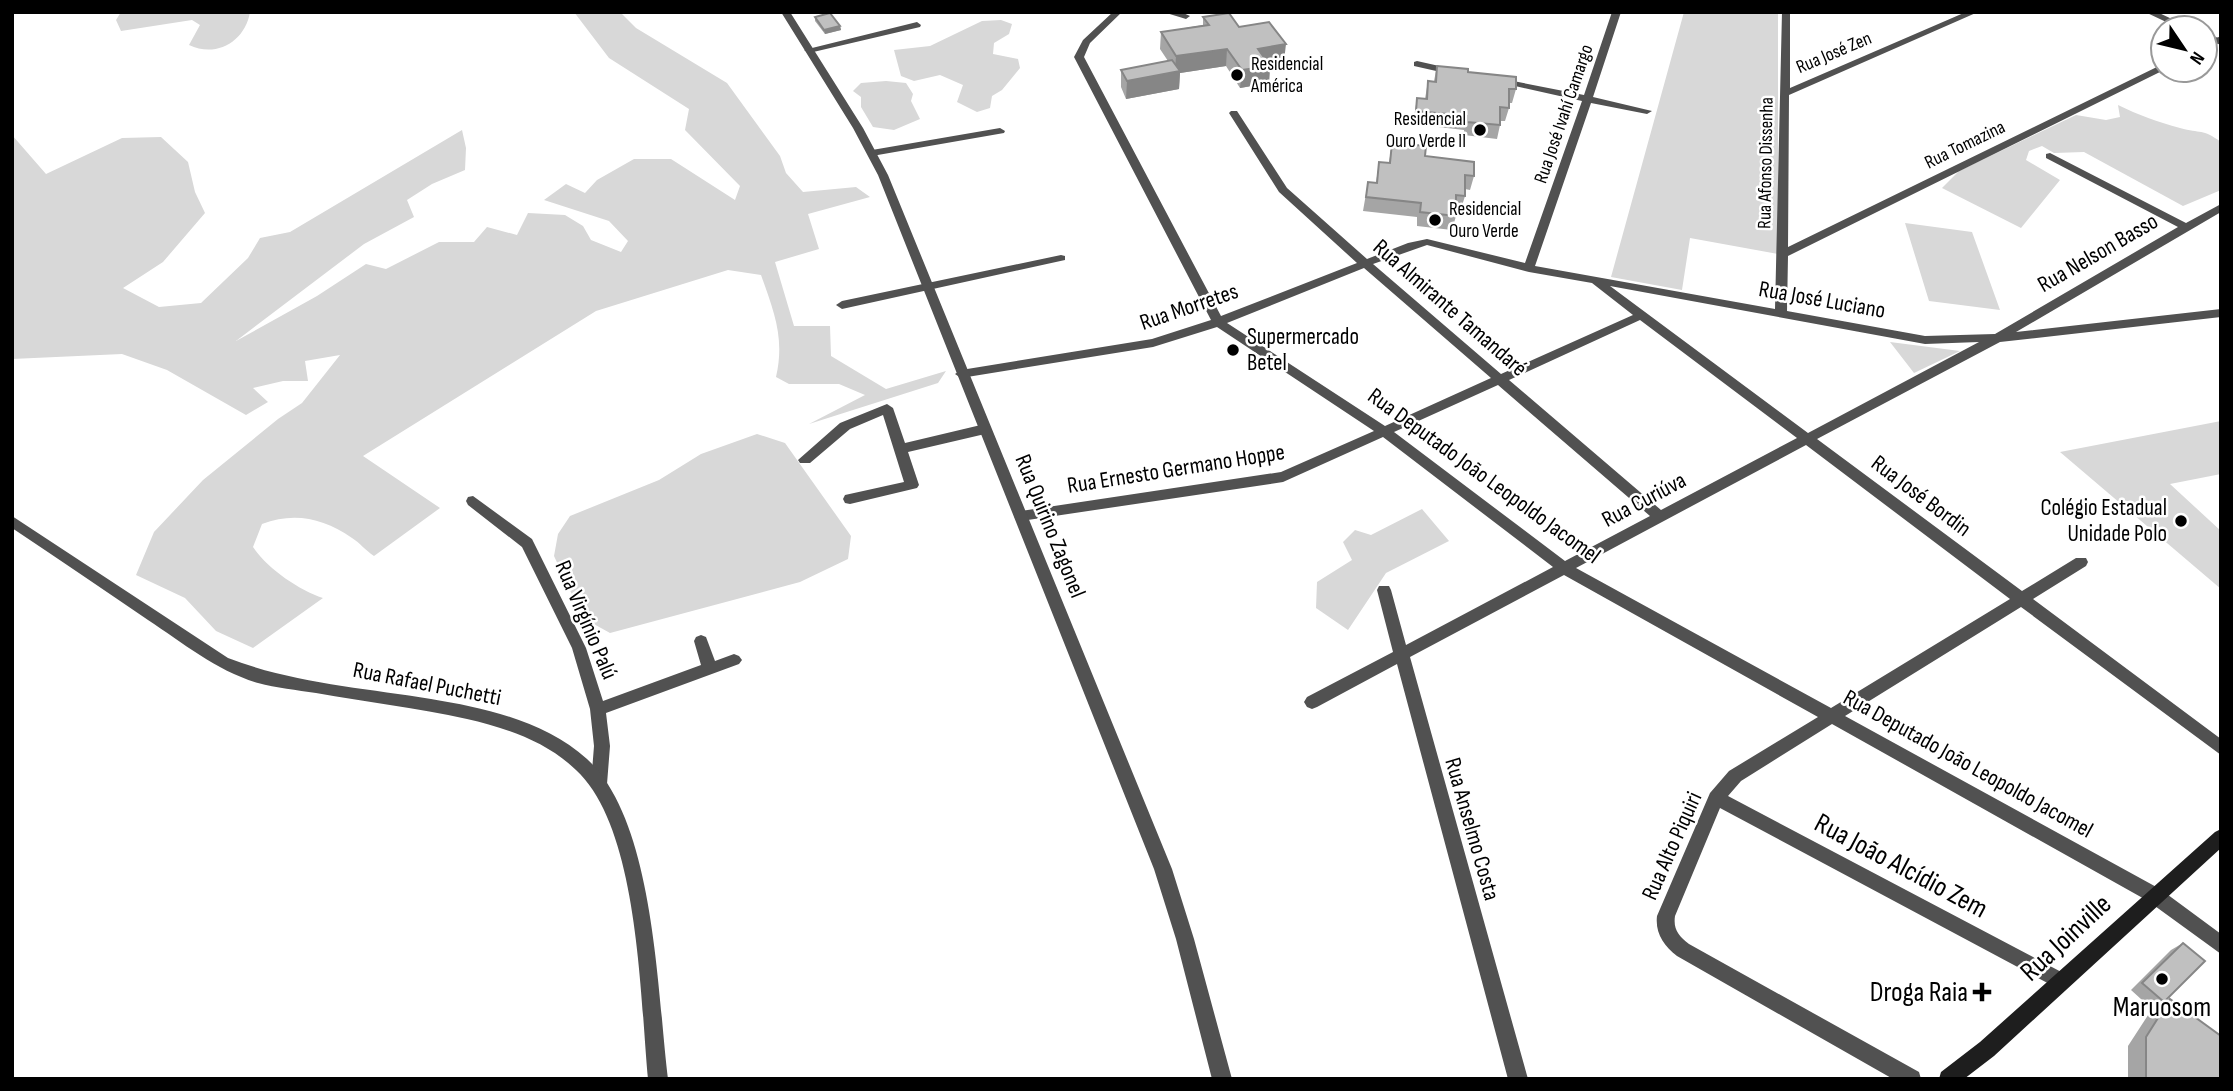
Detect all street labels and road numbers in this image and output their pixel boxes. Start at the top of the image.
street label: Rua José Zen [1793,27,1875,79]
street label: Rua José Ivahí Camargo [1529,42,1599,186]
street label: Rua Afonso Dissenha [1753,97,1779,229]
street label: Rua Tomazina [1921,116,2009,174]
street label: Rua Nelson Basso [2033,207,2163,299]
street label: Rua Almirante Tamandaré [1367,233,1533,383]
street label: Rua José Luciano [1757,275,1887,325]
street label: Rua Morretes [1136,277,1242,337]
street label: Rua Deputado João Leopoldo Jacomel [1362,382,1606,570]
street label: Rua Ernesto Germano Hoppe [1065,438,1287,500]
street label: Rua José Bordin [1865,449,1977,543]
street label: Rua Quirino Zagonel [1009,450,1091,602]
street label: Rua Curiúva [1597,466,1691,534]
street label: Rua Virgínio Palú [548,556,624,684]
street label: Rua Rafael Puchetti [351,656,503,712]
street label: Rua Deputado João Leopoldo Jacomel [1838,684,2098,844]
street label: Rua Anselmo Costa [1438,754,1506,904]
street label: Rua Alto Piquiri [1636,788,1708,904]
street label: Rua João Alcídio Zem [1809,807,1993,925]
street label: Rua Joinville [2014,888,2118,988]

